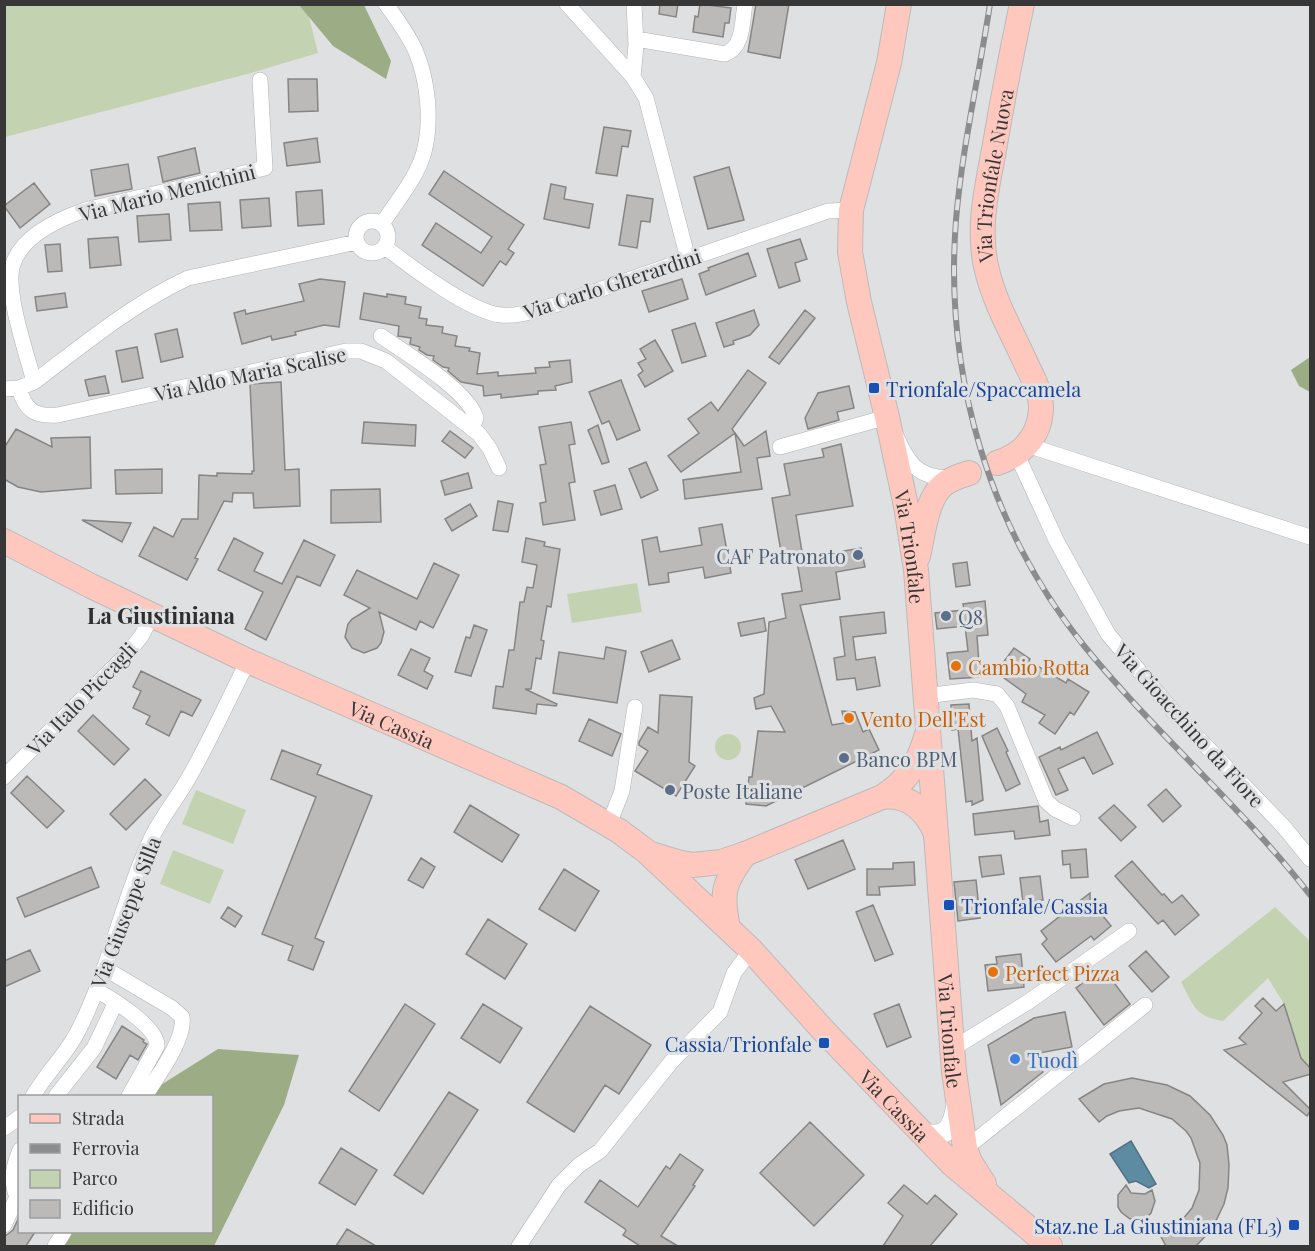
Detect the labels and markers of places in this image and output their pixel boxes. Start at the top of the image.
place label: Trionfale/Spaccamela [886,375,1081,402]
marker: Trionfale/Spaccamela [867,381,881,395]
place label: CAF Patronato [716,542,846,569]
marker: CAF Patronato [851,548,865,562]
place label: Q8 [958,603,983,630]
marker: Q8 [939,609,953,623]
place label: Cambio Rotta [968,653,1090,680]
marker: Cambio Rotta [949,659,963,673]
place label: Vento Dell'Est [860,705,986,732]
marker: Vento Dell'Est [842,711,856,725]
place label: Banco BPM [856,745,957,772]
marker: Banco BPM [837,751,851,765]
place label: Poste Italiane [682,777,803,804]
marker: Poste Italiane [663,783,677,797]
place label: Trionfale/Cassia [961,892,1108,919]
marker: Trionfale/Cassia [942,898,956,912]
place label: Perfect Pizza [1005,959,1120,986]
marker: Perfect Pizza [986,965,1000,979]
place label: Cassia/Trionfale [665,1030,812,1057]
marker: Cassia/Trionfale [817,1036,831,1050]
place label: Tuodì [1027,1046,1078,1073]
marker: Tuodì [1008,1052,1022,1066]
place label: Staz.ne La Giustiniana (FL3) [1034,1212,1282,1239]
marker: Staz.ne La Giustiniana (FL3) [1287,1218,1301,1232]

